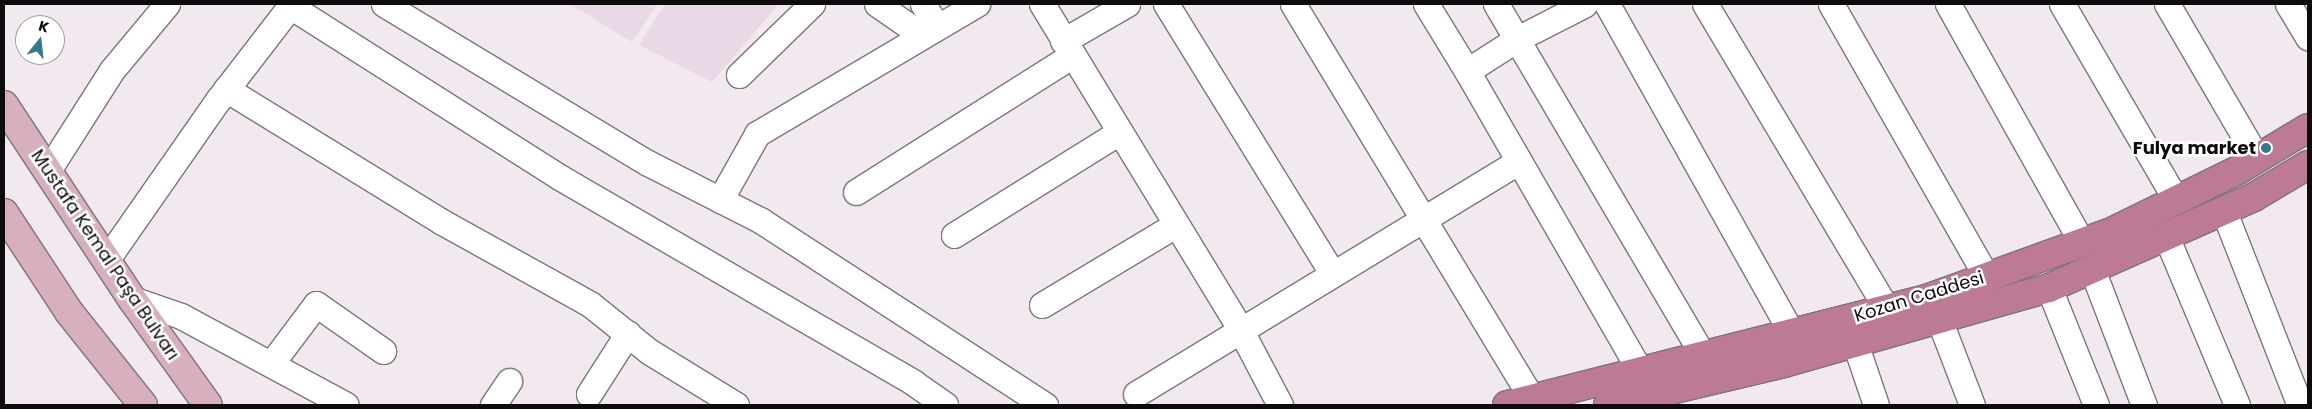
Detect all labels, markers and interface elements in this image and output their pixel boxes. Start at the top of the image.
north arrow [15,15,65,65]
text: K [36,16,51,37]
place label: Fulya market [2133,137,2256,159]
marker: Fulya market [2260,142,2272,154]
street label: Mustafa Kemal Paşa Bulvarı [26,146,184,364]
street label: Kozan Caddesi [1852,267,1986,327]

